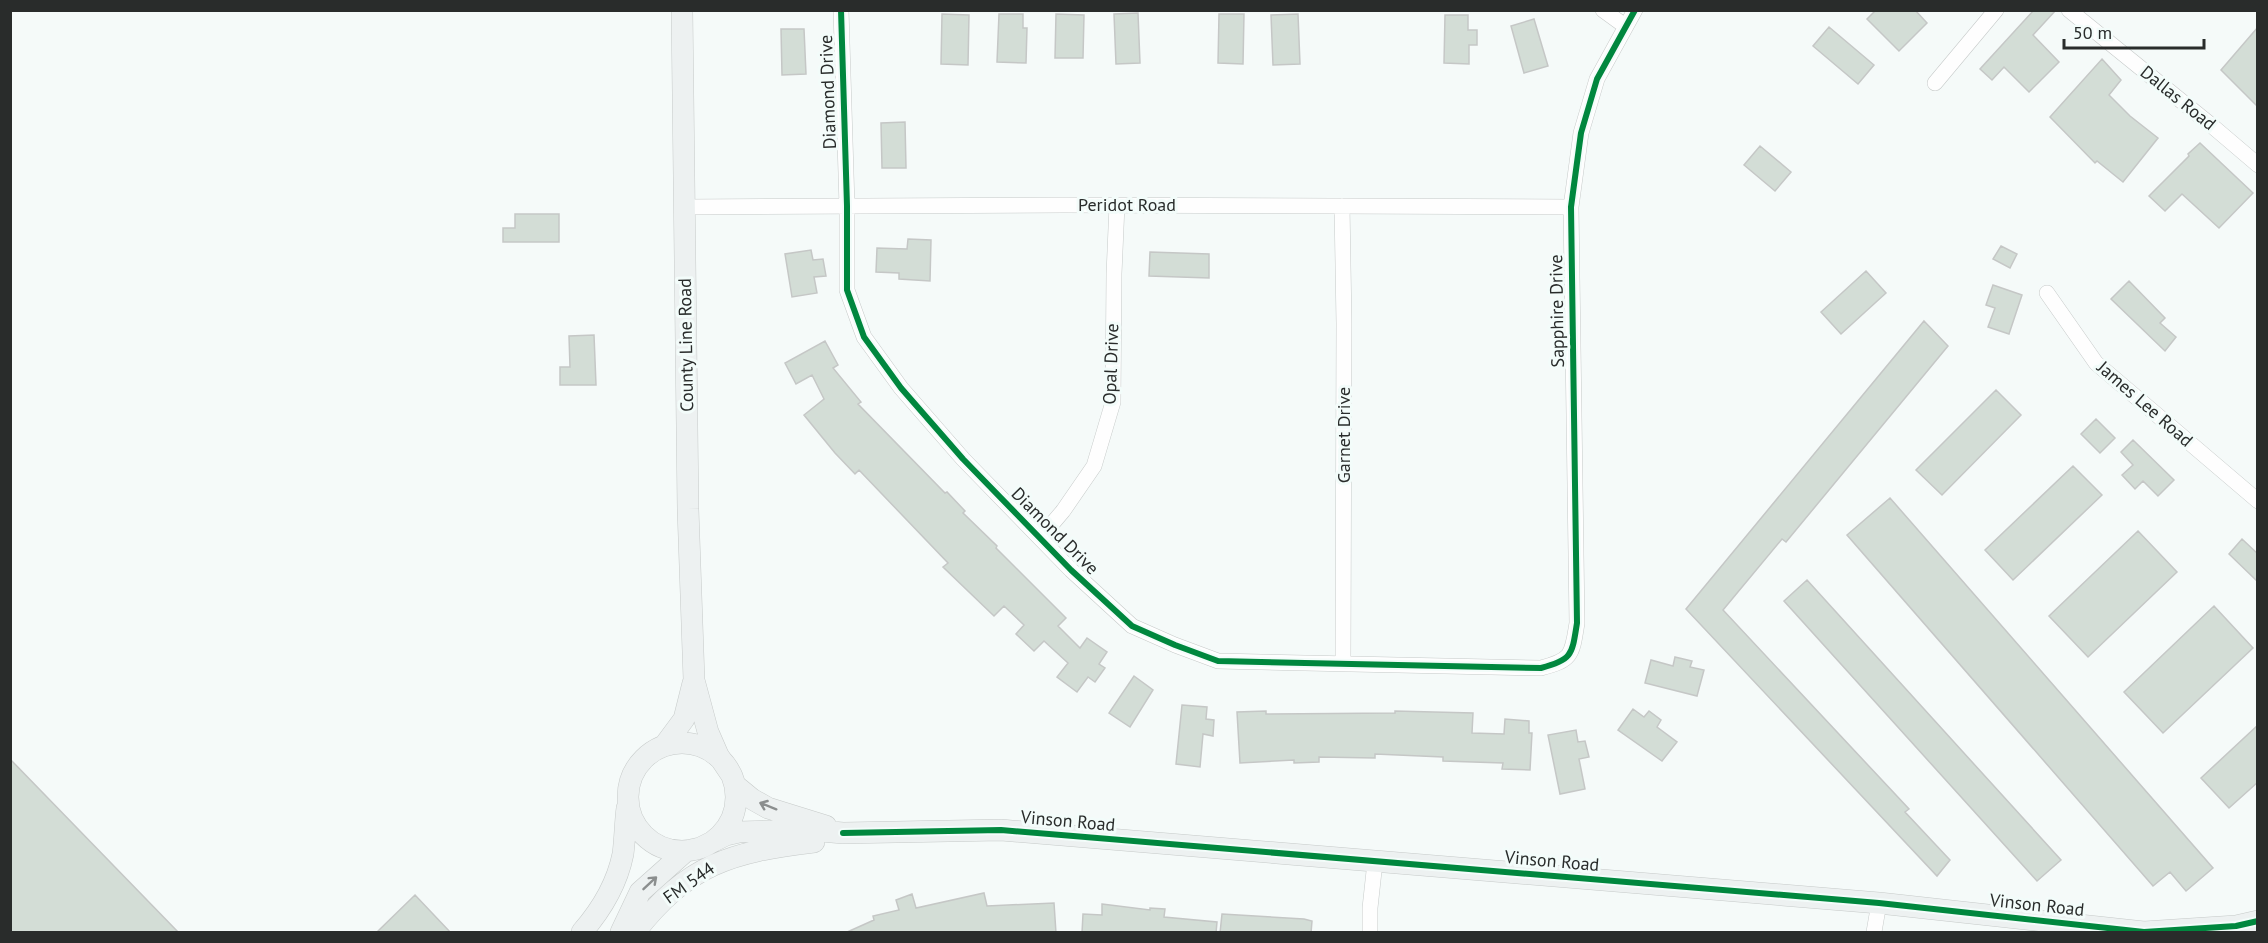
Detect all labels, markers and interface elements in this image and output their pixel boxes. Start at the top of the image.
scale bar [2064,12,2204,50]
text: 50 m [2073,21,2112,44]
street label: Diamond Drive [814,34,841,150]
street label: Dallas Road [2136,60,2221,135]
street label: Peridot Road [1078,193,1176,216]
street label: Sapphire Drive [1544,254,1569,368]
street label: County Line Road [673,278,698,412]
street label: Opal Drive [1098,323,1123,405]
street label: James Lee Road [2092,355,2198,452]
street label: Garnet Drive [1332,387,1355,483]
street label: Diamond Drive [1007,482,1104,579]
one-way arrow [760,800,778,811]
street label: Vinson Road [1019,805,1116,836]
street label: Vinson Road [1503,845,1600,876]
street label: FM 544 [658,856,719,909]
one-way arrow [642,876,657,890]
street label: Vinson Road [1988,888,2085,921]

